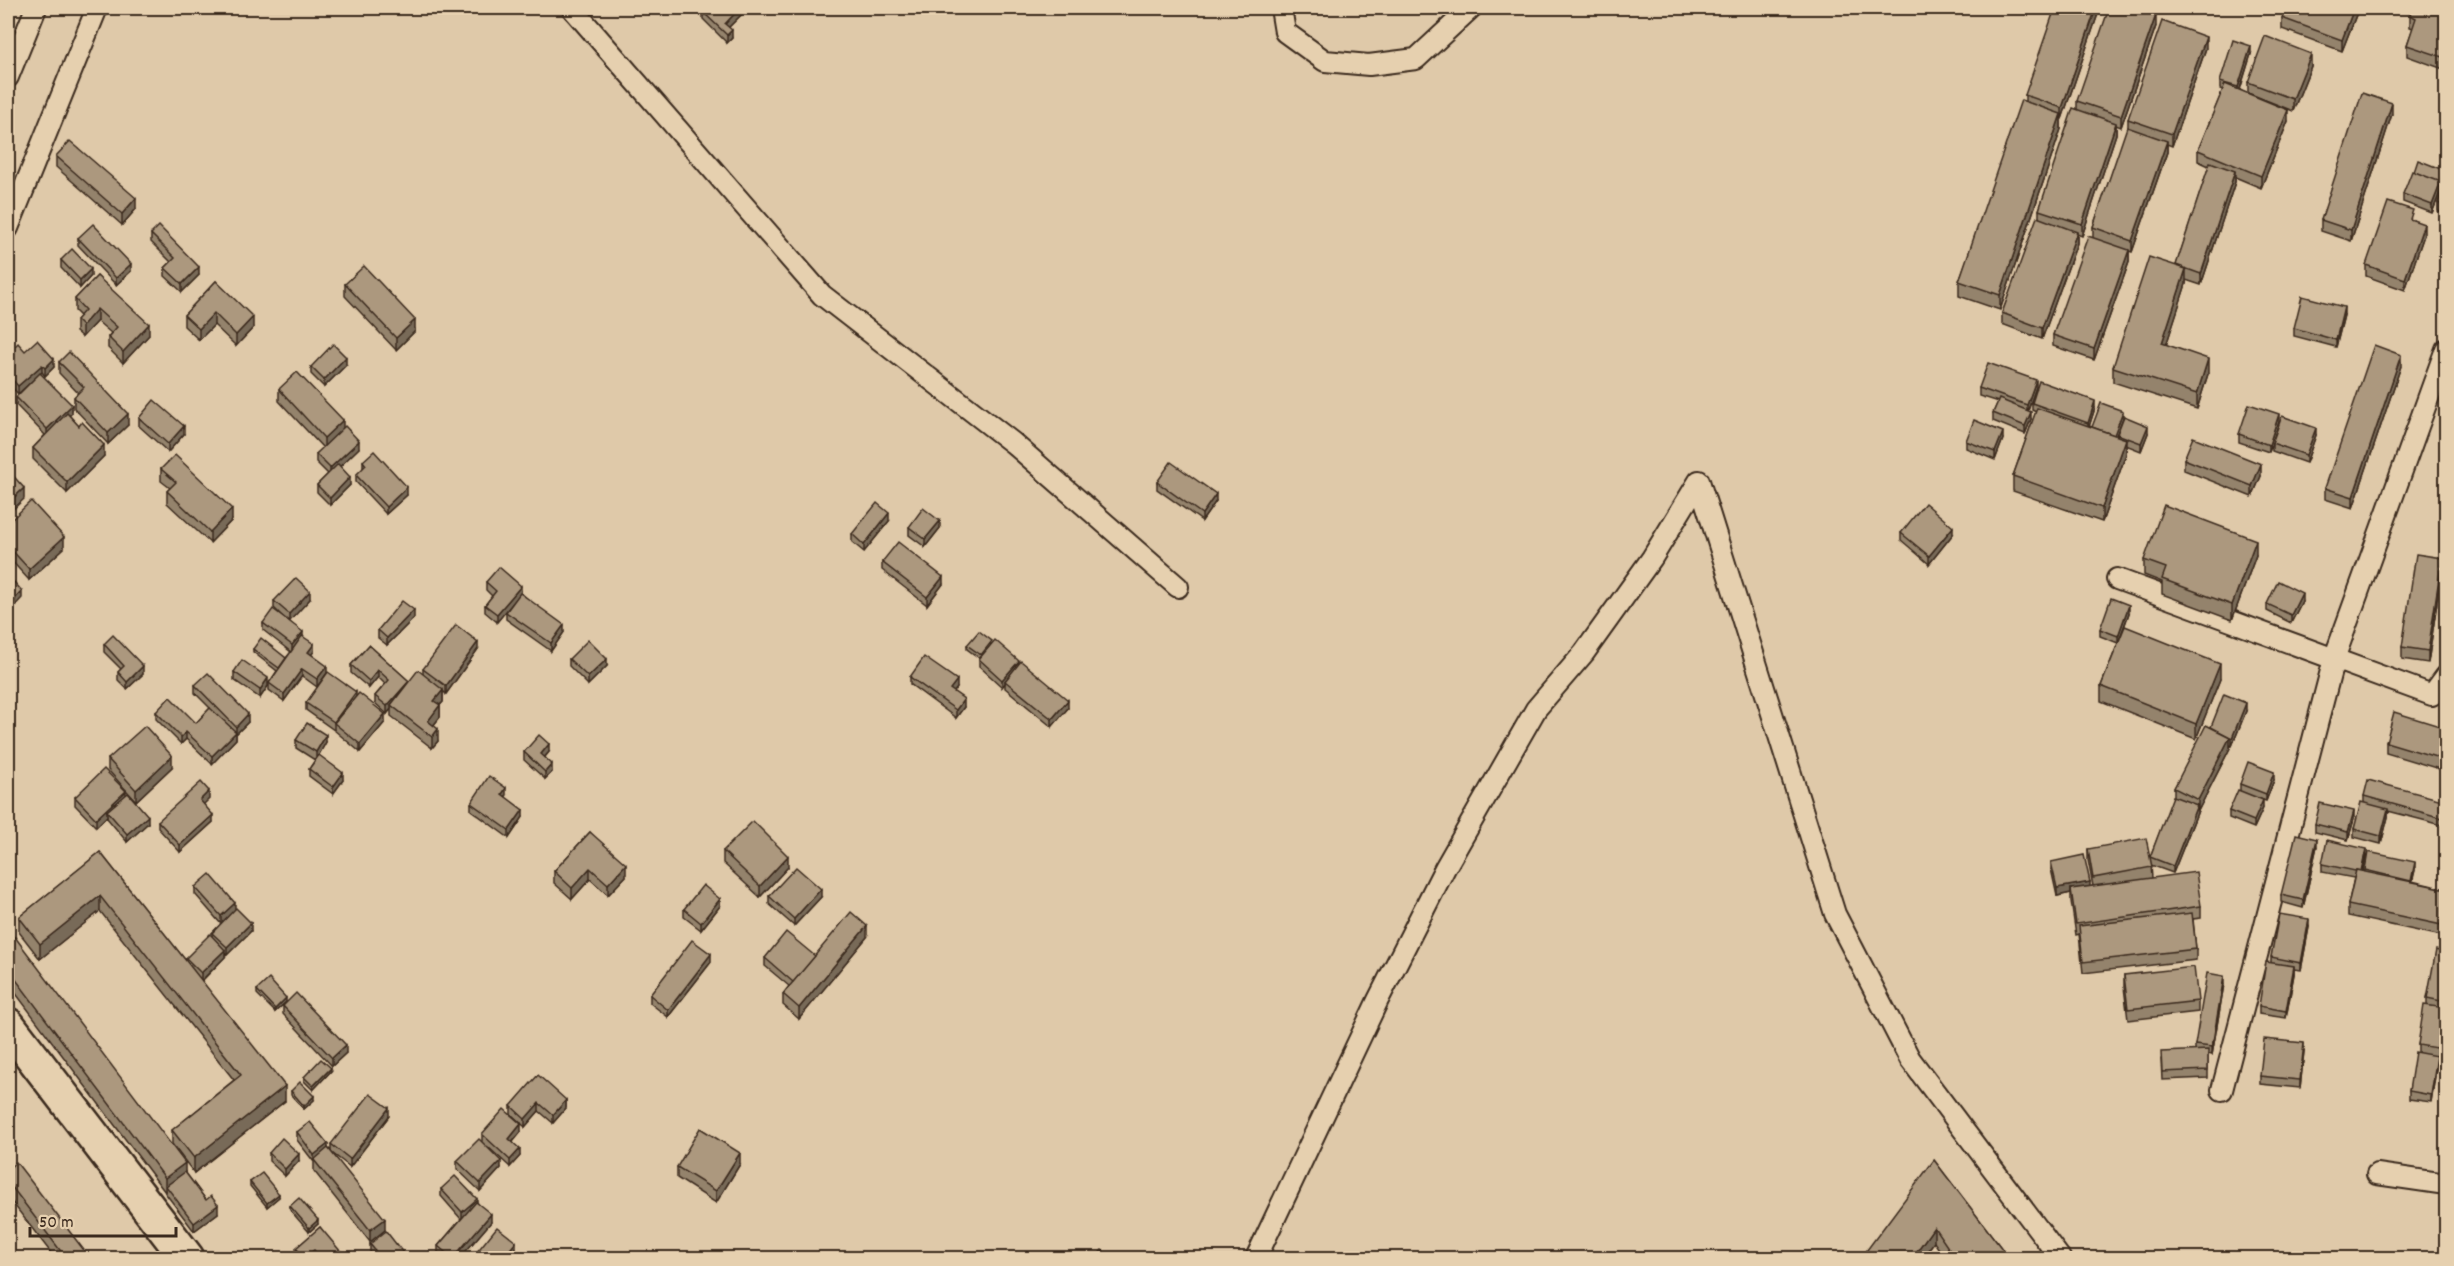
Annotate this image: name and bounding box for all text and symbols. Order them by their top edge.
scale bar [30,1200,176,1238]
text: 50 m [39,1211,74,1236]

